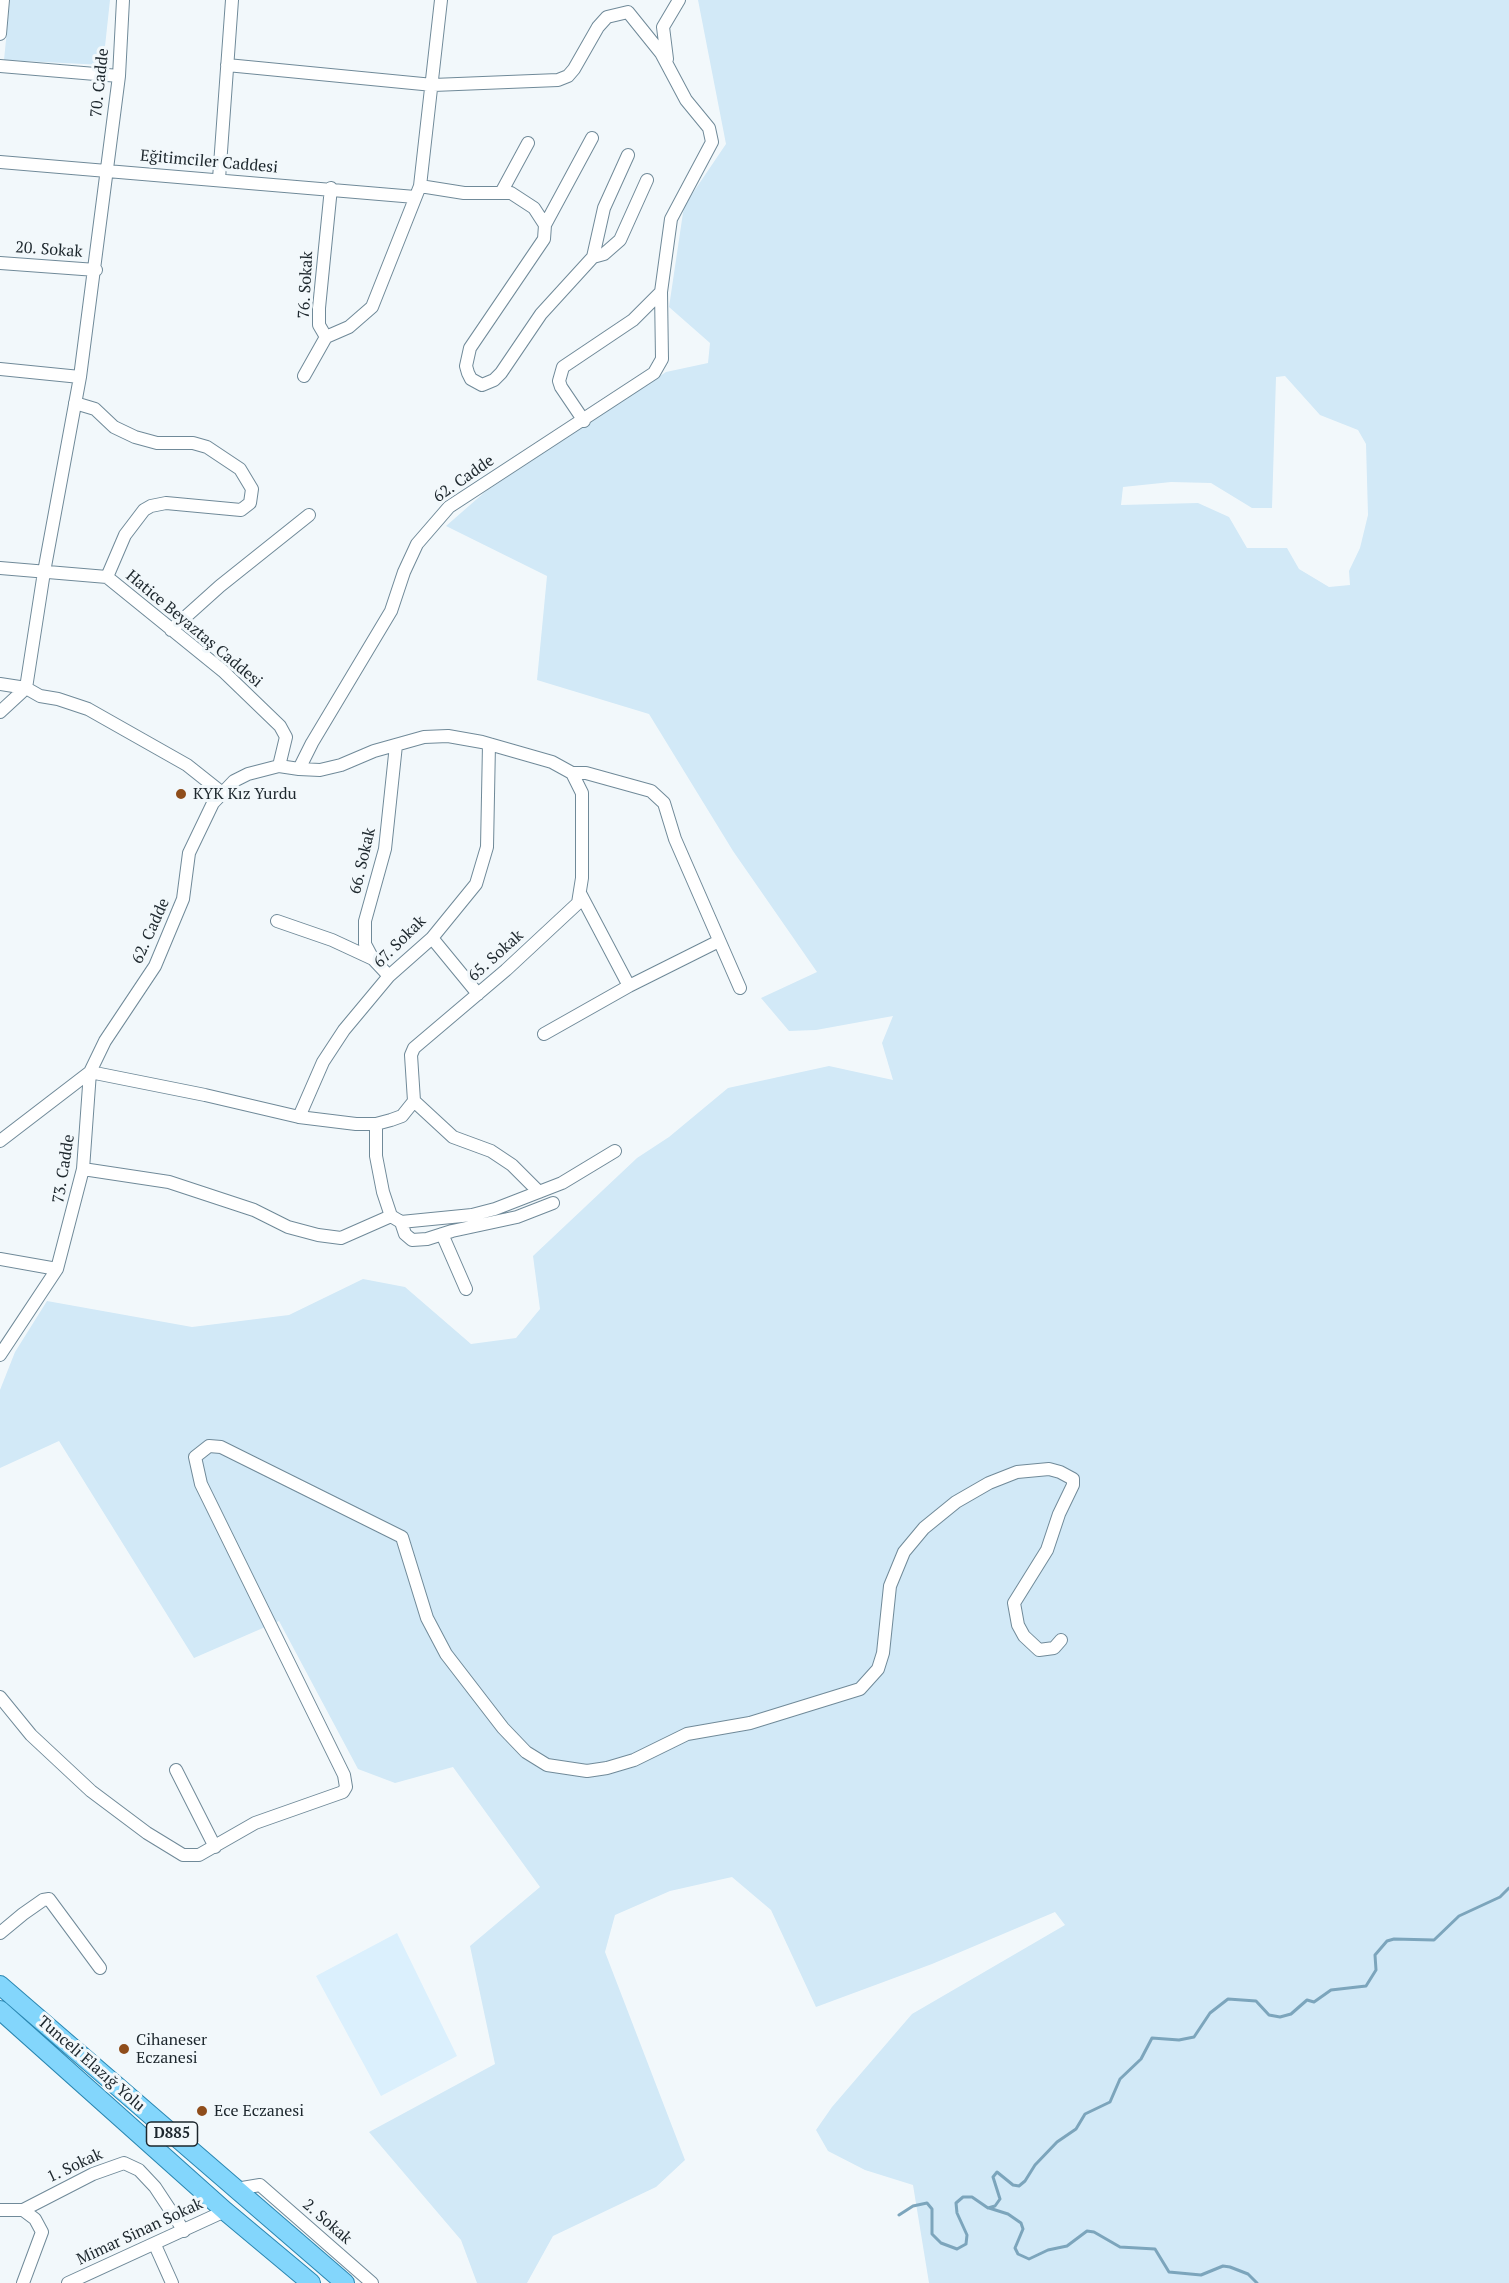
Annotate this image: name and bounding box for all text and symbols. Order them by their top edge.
street label: 70. Cadde [87,47,113,119]
street label: Eğitimciler Caddesi [139,146,279,178]
street label: 20. Sokak [15,238,83,262]
street label: 76. Sokak [295,251,317,319]
street label: 62. Cadde [430,451,498,507]
street label: Hatice Beyaztaş Caddesi [122,566,266,692]
place label: KYK Kız Yurdu [193,784,297,804]
marker: KYK Kız Yurdu [174,787,188,801]
street label: 66. Sokak [346,826,380,896]
street label: 62. Cadde [128,895,174,967]
street label: 67. Sokak [370,912,430,972]
street label: 65. Sokak [465,926,527,986]
street label: 73. Cadde [49,1133,79,1205]
street label: Tunceli Elazığ Yolu [34,2012,148,2116]
place label: Cihaneser Eczanesi [136,2030,207,2068]
marker: Cihaneser Eczanesi [117,2042,131,2056]
place label: Ece Eczanesi [214,2101,304,2121]
marker: Ece Eczanesi [195,2104,209,2118]
road number: D885 [146,2122,198,2146]
street label: 1. Sokak [44,2145,106,2187]
street label: Mimar Sinan Sokak [74,2194,206,2270]
street label: 2. Sokak [298,2195,356,2249]

